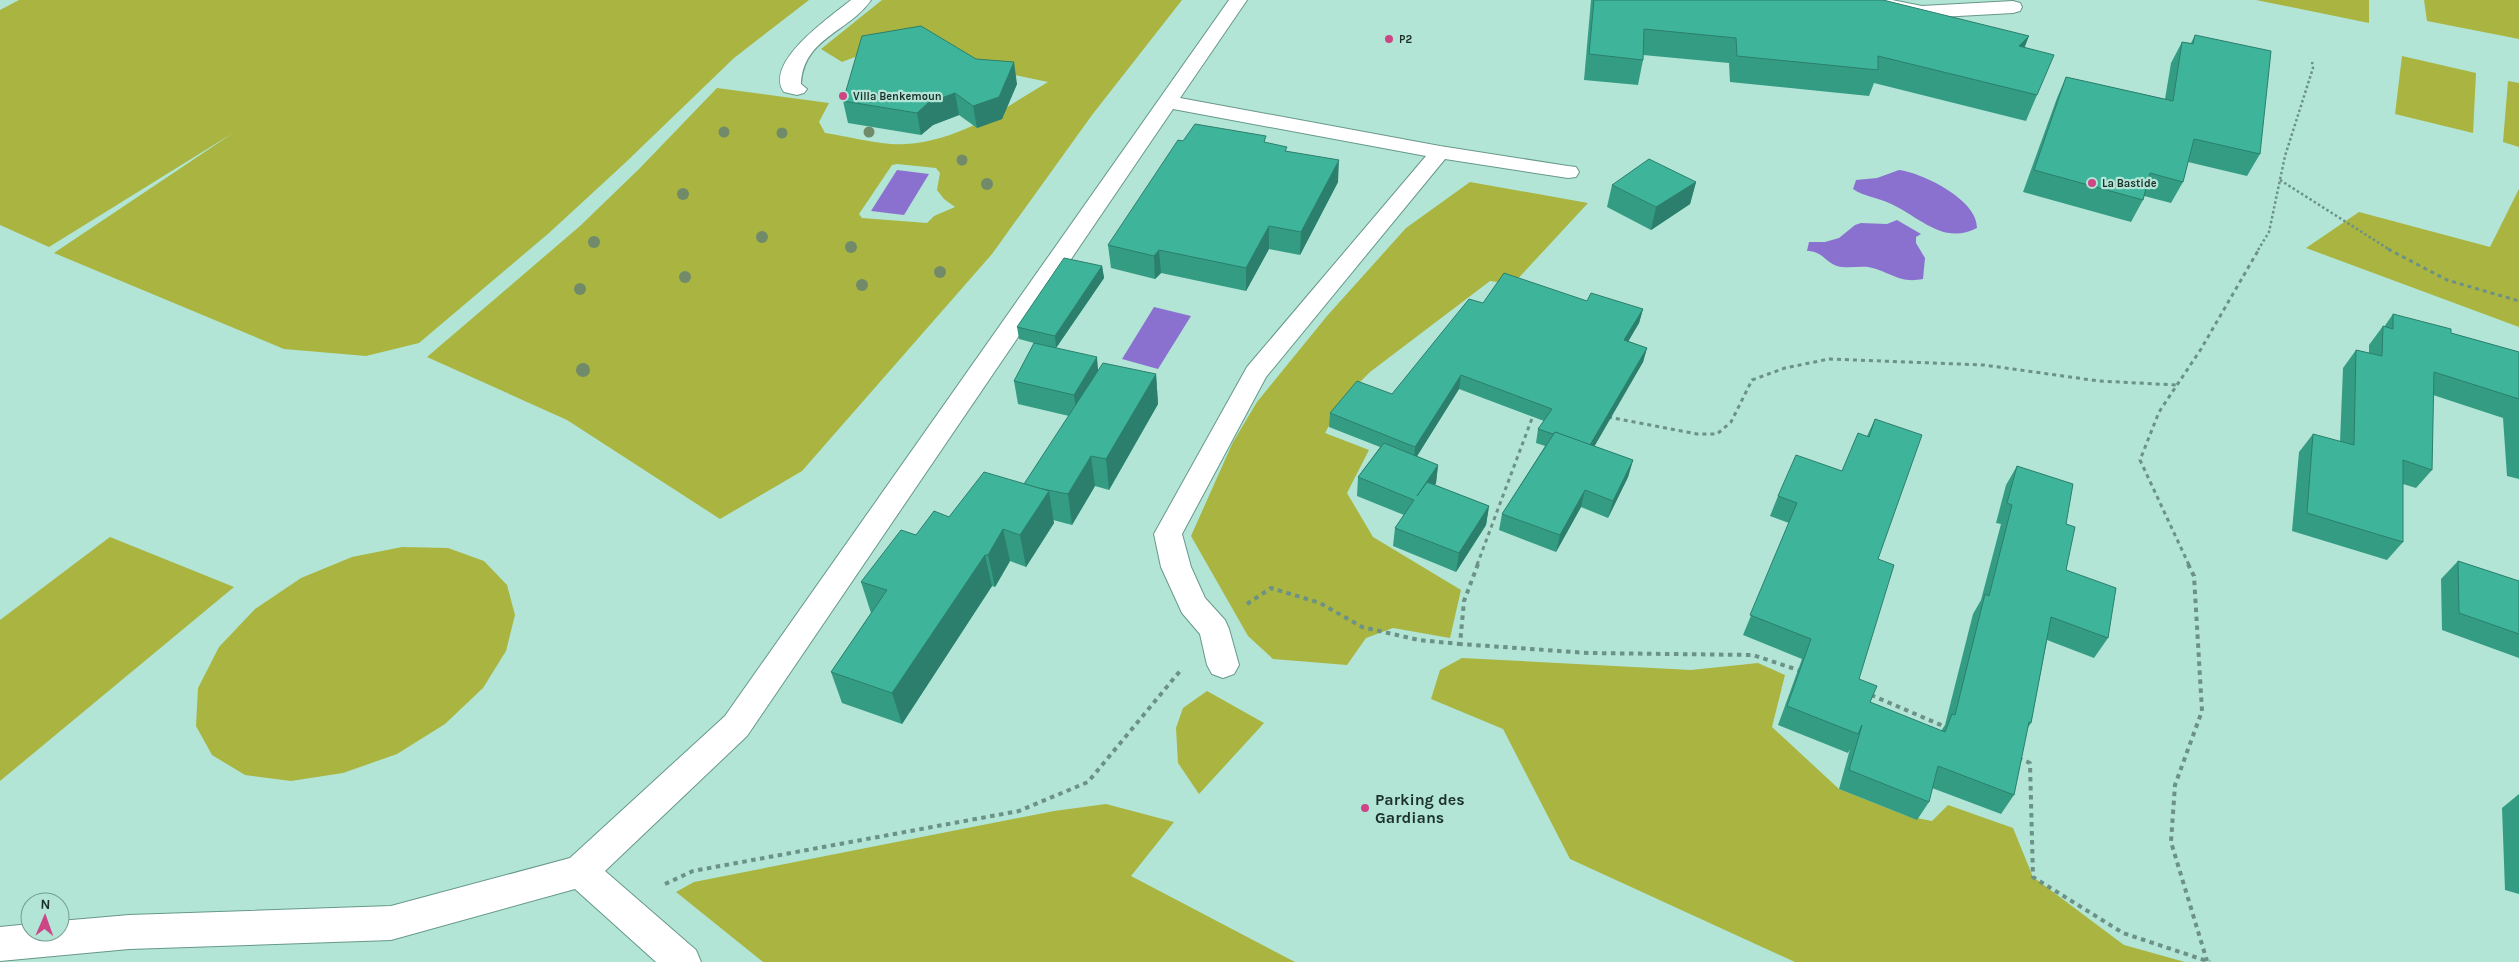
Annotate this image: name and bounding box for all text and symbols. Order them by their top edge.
marker: P2 [1383,33,1395,45]
place label: P2 [1399,33,1412,46]
marker: Villa Benkemoun [837,90,849,102]
place label: Villa Benkemoun [853,90,942,103]
marker: La Bastide [2086,177,2098,189]
place label: La Bastide [2102,177,2157,190]
place label: Parking des Gardians [1375,790,1465,827]
marker: Parking des Gardians [1359,802,1371,814]
north arrow [20,892,70,942]
text: N [40,896,51,913]

